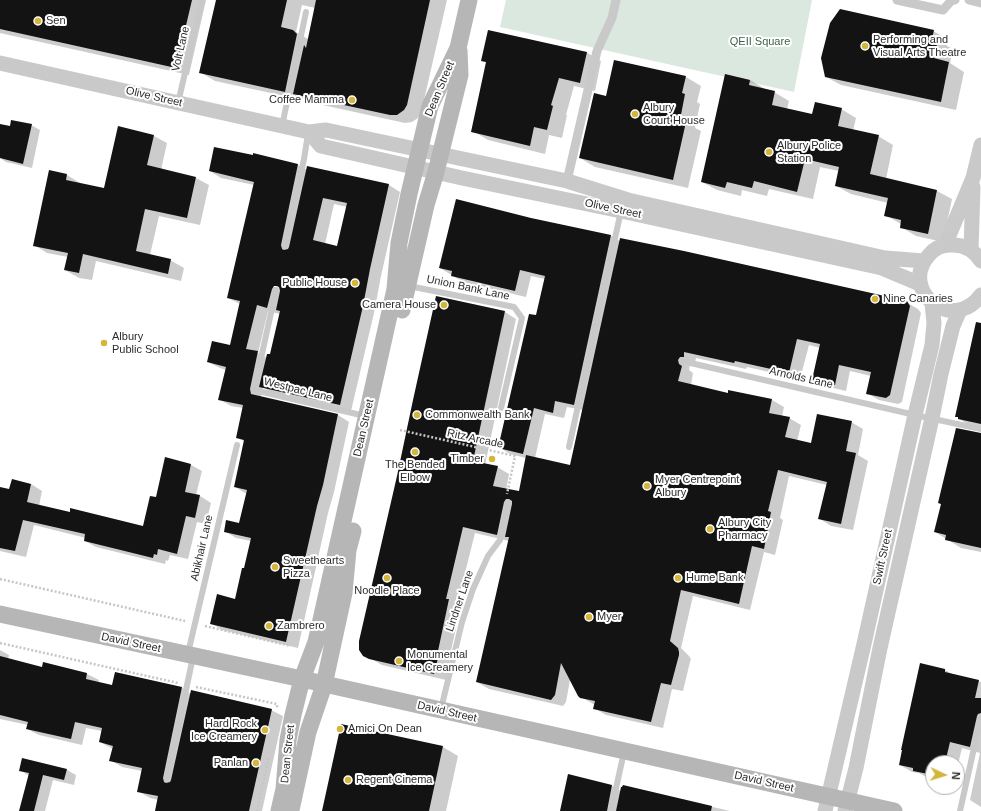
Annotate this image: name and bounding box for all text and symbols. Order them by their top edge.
place label: Sen [46,14,66,28]
marker: Sen [33,16,43,26]
street label: Volt Lane [169,25,193,73]
place label: Performing and Visual Arts Theatre [873,33,966,59]
park label: QEII Square [730,35,790,49]
marker: Performing and Visual Arts Theatre [860,41,870,51]
street label: Dean Street [422,59,458,119]
street label: Olive Street [125,84,183,110]
place label: Coffee Mamma [269,93,344,107]
marker: Coffee Mamma [347,95,357,105]
place label: Albury Court House [643,101,705,127]
marker: Albury Court House [630,109,640,119]
place label: Albury Police Station [777,139,841,165]
marker: Albury Police Station [764,147,774,157]
street label: Olive Street [584,197,642,221]
street label: Union Bank Lane [425,273,511,303]
place label: Public House [282,276,347,290]
marker: Public House [350,278,360,288]
place label: Nine Canaries [883,292,953,306]
marker: Nine Canaries [870,294,880,304]
place label: Camera House [362,298,436,312]
marker: Camera House [439,300,449,310]
place label: Albury Public School [112,330,179,356]
marker: Albury Public School [99,338,109,348]
street label: Arnolds Lane [768,364,834,392]
street label: Westpac Lane [262,375,334,405]
street label: Dean Street [351,398,377,458]
place label: Commonwealth Bank [425,408,530,422]
marker: Commonwealth Bank [412,410,422,420]
street label: Ritz Arcade [446,427,504,451]
marker: The Bended Elbow [410,447,420,457]
place label: Timber [450,452,484,466]
marker: Timber [487,454,497,464]
place label: The Bended Elbow [385,458,445,484]
place label: Myer Centrepoint Albury [655,473,739,499]
marker: Myer Centrepoint Albury [642,481,652,491]
street label: Abikhair Lane [188,514,216,582]
place label: Albury City Pharmacy [718,516,771,542]
marker: Albury City Pharmacy [705,524,715,534]
street label: Swift Street [871,528,895,586]
place label: Sweethearts Pizza [283,554,344,580]
marker: Sweethearts Pizza [270,562,280,572]
street label: Lindner Lane [443,568,477,634]
place label: Hume Bank [686,571,743,585]
marker: Noodle Place [382,573,392,583]
marker: Hume Bank [673,573,683,583]
place label: Noodle Place [354,584,420,598]
place label: Myer [597,610,621,624]
marker: Myer [584,612,594,622]
place label: Zambrero [277,619,325,633]
marker: Zambrero [264,621,274,631]
street label: David Street [100,630,162,656]
place label: Monumental Ice Creamery [407,648,473,674]
marker: Monumental Ice Creamery [394,656,404,666]
street label: David Street [416,699,478,725]
place label: Hard Rock Ice Creamery [191,717,257,743]
place label: Amici On Dean [348,722,422,736]
street label: Dean Street [278,724,298,784]
marker: Amici On Dean [335,724,345,734]
marker: Hard Rock Ice Creamery [260,725,270,735]
north arrow [925,755,965,795]
place label: Panlan [214,756,248,770]
marker: Panlan [251,758,261,768]
street label: David Street [733,769,795,795]
text: N [950,771,962,780]
place label: Regent Cinema [356,773,432,787]
marker: Regent Cinema [343,775,353,785]

